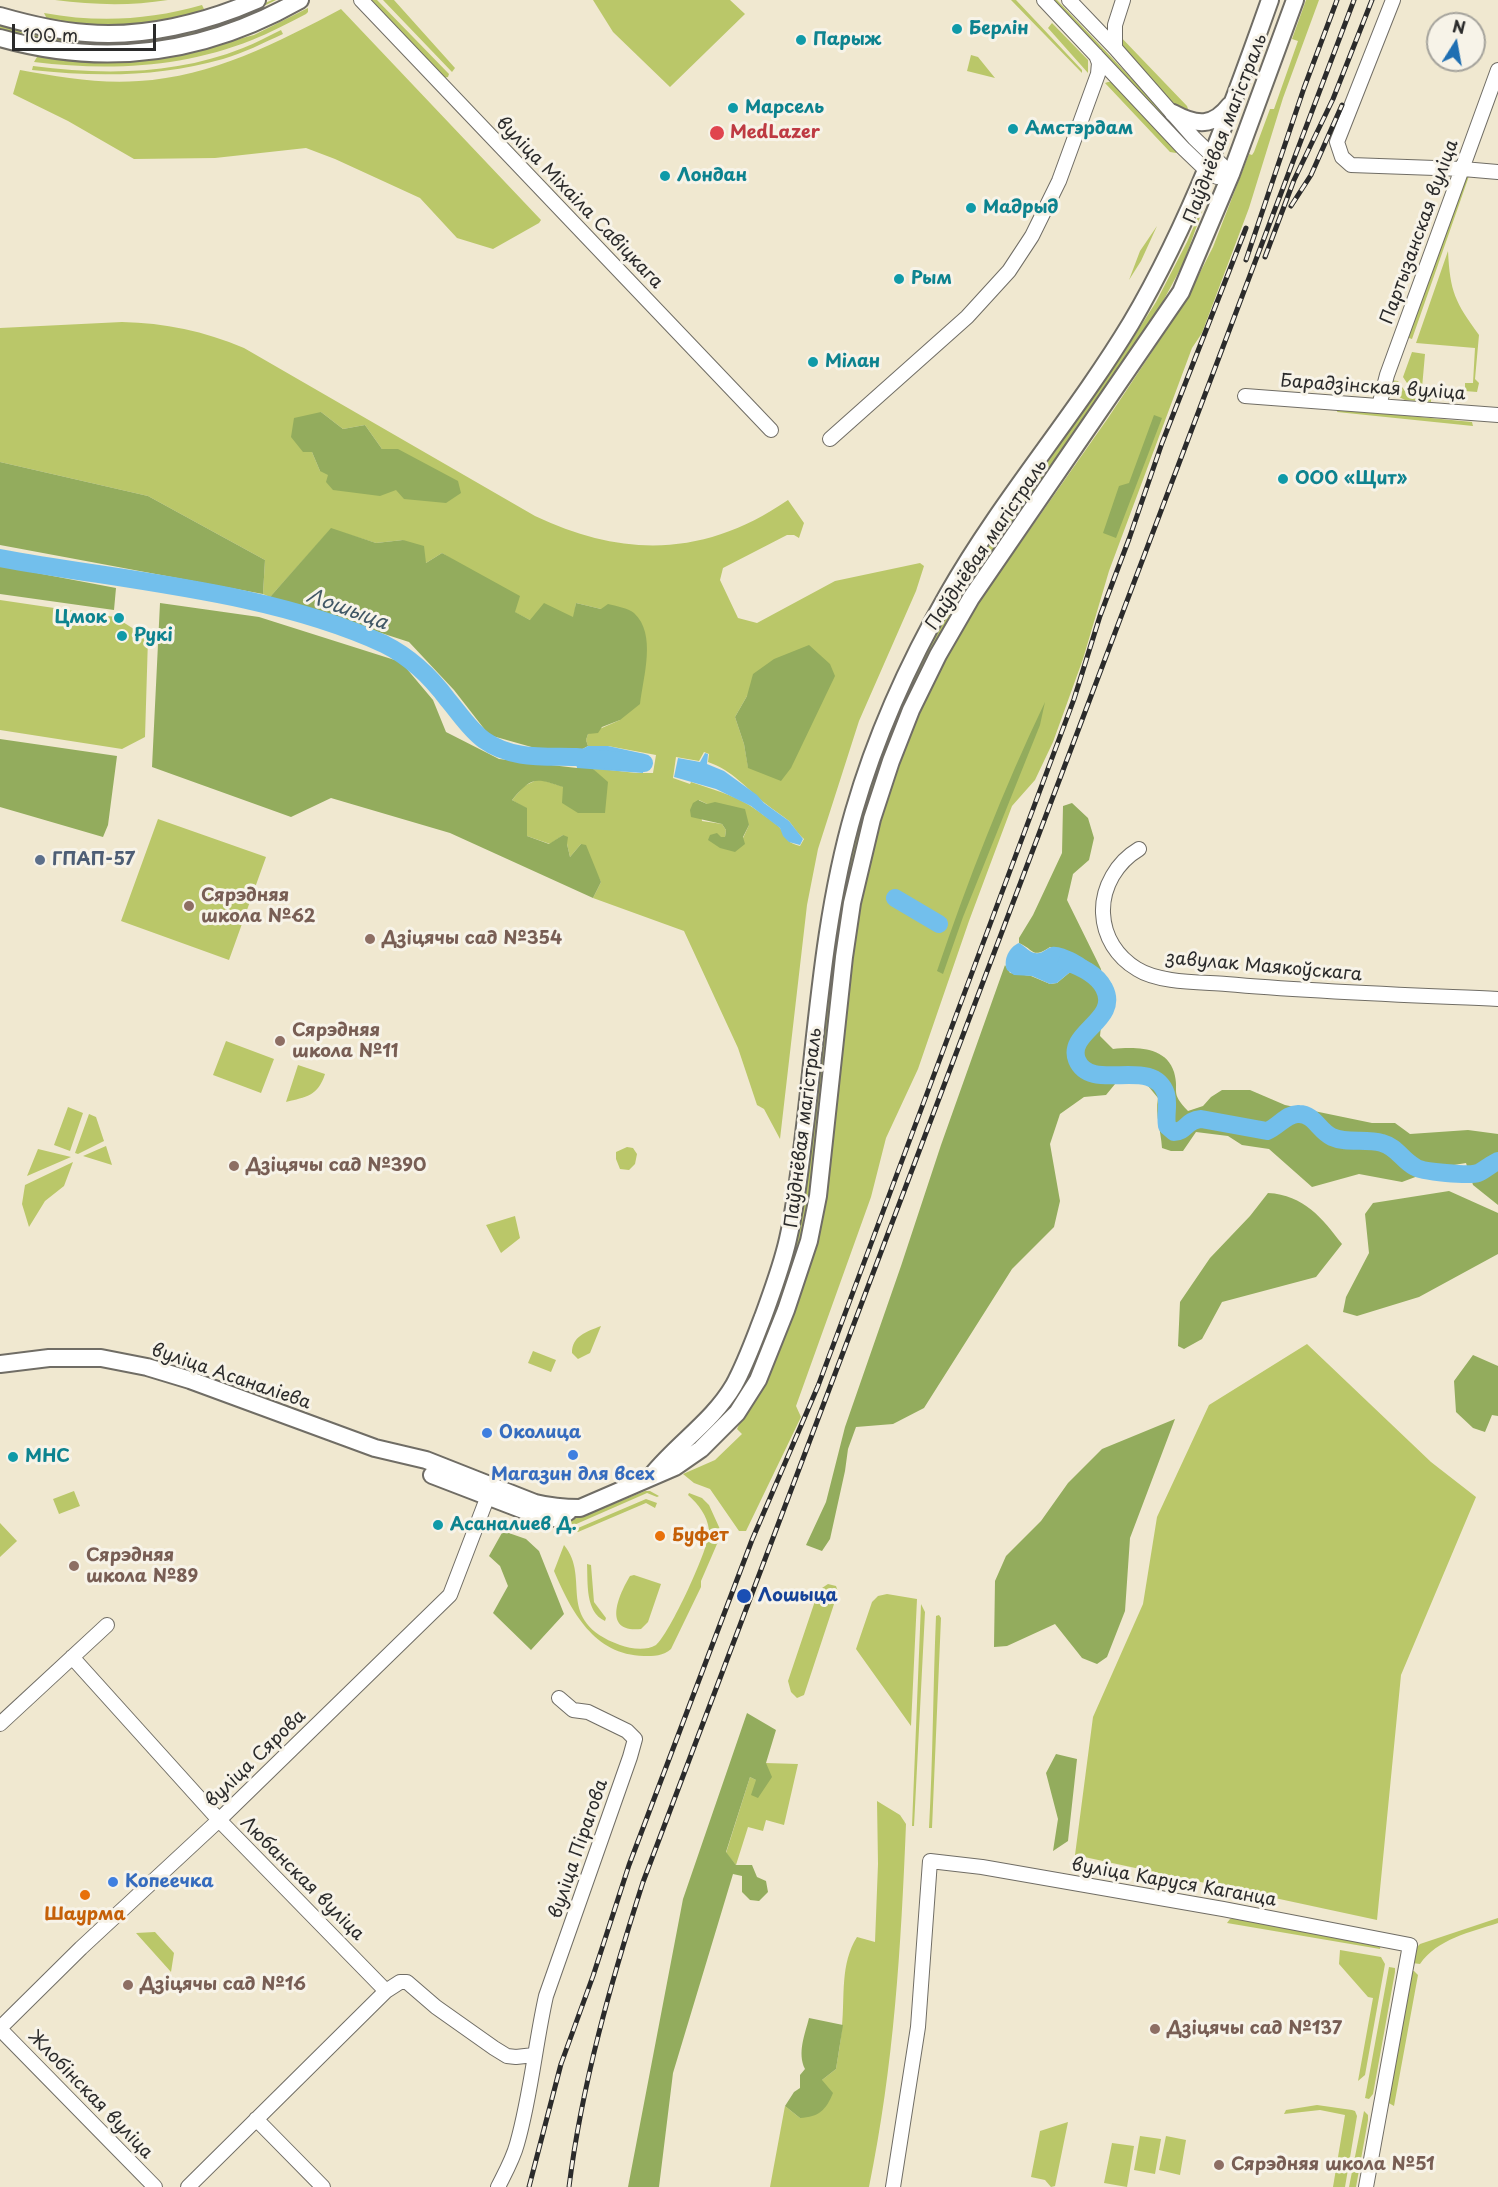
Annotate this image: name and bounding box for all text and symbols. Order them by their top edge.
scale bar [15,12,159,50]
north arrow [1426,12,1486,72]
text: N [1451,13,1468,39]
place label: Берлін [969,18,1029,40]
text: 100 m [23,21,78,48]
marker: Берлін [950,22,964,36]
place label: Парыж [813,29,881,51]
street label: Паўднёвая магістраль [1180,31,1272,227]
marker: Парыж [794,33,808,47]
place label: Марсель [745,97,824,119]
marker: Марсель [726,101,740,115]
street label: вуліца Міхаіла Савіцкага [491,112,667,294]
place label: Амстэрдам [1025,118,1133,140]
place label: MedLazer [730,122,820,144]
marker: Амстэрдам [1006,122,1020,136]
marker: MedLazer [708,124,726,142]
street label: Партызанская вуліца [1377,137,1463,327]
place label: Лондан [677,165,747,187]
marker: Лондан [658,169,672,183]
place label: Мадрыд [983,197,1058,219]
marker: Мадрыд [964,201,978,215]
place label: Рым [911,268,952,290]
marker: Рым [892,272,906,286]
place label: Мілан [825,351,880,373]
marker: Мілан [806,355,820,369]
street label: Барадзінская вуліца [1280,371,1466,405]
street label: Паўднёвая магістраль [922,455,1052,635]
place label: ООО «Щит» [1295,468,1407,490]
marker: ООО «Щит» [1276,472,1290,486]
water label: Лошыца [303,584,391,636]
place label: Цмок [54,607,107,629]
marker: Цмок [112,611,126,625]
place label: Рукі [134,625,173,647]
marker: Рукі [115,629,129,643]
place label: ГПАП-57 [52,849,135,871]
marker: ГПАП-57 [33,853,47,867]
place label: Сярэдняя школа №62 [201,885,315,928]
marker: Сярэдняя школа №62 [182,899,196,913]
place label: Дзіцячы сад №354 [382,928,562,950]
marker: Дзіцячы сад №354 [363,932,377,946]
street label: завулак Маякоўскага [1165,948,1363,986]
place label: Сярэдняя школа №11 [292,1020,399,1062]
street label: Паўднёвая магістраль [781,1027,827,1229]
marker: Сярэдняя школа №11 [273,1034,287,1048]
place label: Дзіцячы сад №390 [246,1155,426,1177]
marker: Дзіцячы сад №390 [227,1159,241,1173]
street label: вуліца Асаналіева [148,1340,314,1414]
place label: Околица [499,1422,581,1444]
marker: Околица [480,1426,494,1440]
place label: МНС [25,1446,70,1468]
marker: Магазин для всех [566,1448,580,1462]
marker: МНС [6,1450,20,1464]
place label: Магазин для всех [491,1464,655,1486]
place label: Асаналиев Д. [450,1514,577,1536]
marker: Асаналиев Д. [431,1518,445,1532]
place label: Буфет [672,1525,729,1547]
marker: Буфет [653,1529,667,1543]
place label: Сярэдняя школа №89 [86,1545,198,1588]
marker: Сярэдняя школа №89 [67,1559,81,1573]
place label: Лошыца [758,1585,838,1607]
marker: Лошыца [735,1587,753,1605]
street label: вуліца Сярова [201,1706,311,1812]
street label: вуліца Пірагова [545,1777,613,1921]
street label: Любанская вуліца [236,1813,368,1945]
street label: вуліца Каруся Каганца [1070,1854,1278,1912]
place label: Копеечка [125,1871,214,1893]
marker: Копеечка [106,1875,120,1889]
marker: Шаурма [78,1888,92,1902]
place label: Шаурма [44,1904,126,1926]
place label: Дзіцячы сад №16 [140,1974,306,1996]
marker: Дзіцячы сад №16 [121,1978,135,1992]
place label: Дзіцячы сад №137 [1167,2018,1342,2040]
marker: Дзіцячы сад №137 [1148,2022,1162,2036]
street label: Жлобінская вуліца [23,2026,157,2164]
place label: Сярэдняя школа №51 [1231,2154,1434,2176]
marker: Сярэдняя школа №51 [1212,2158,1226,2172]

